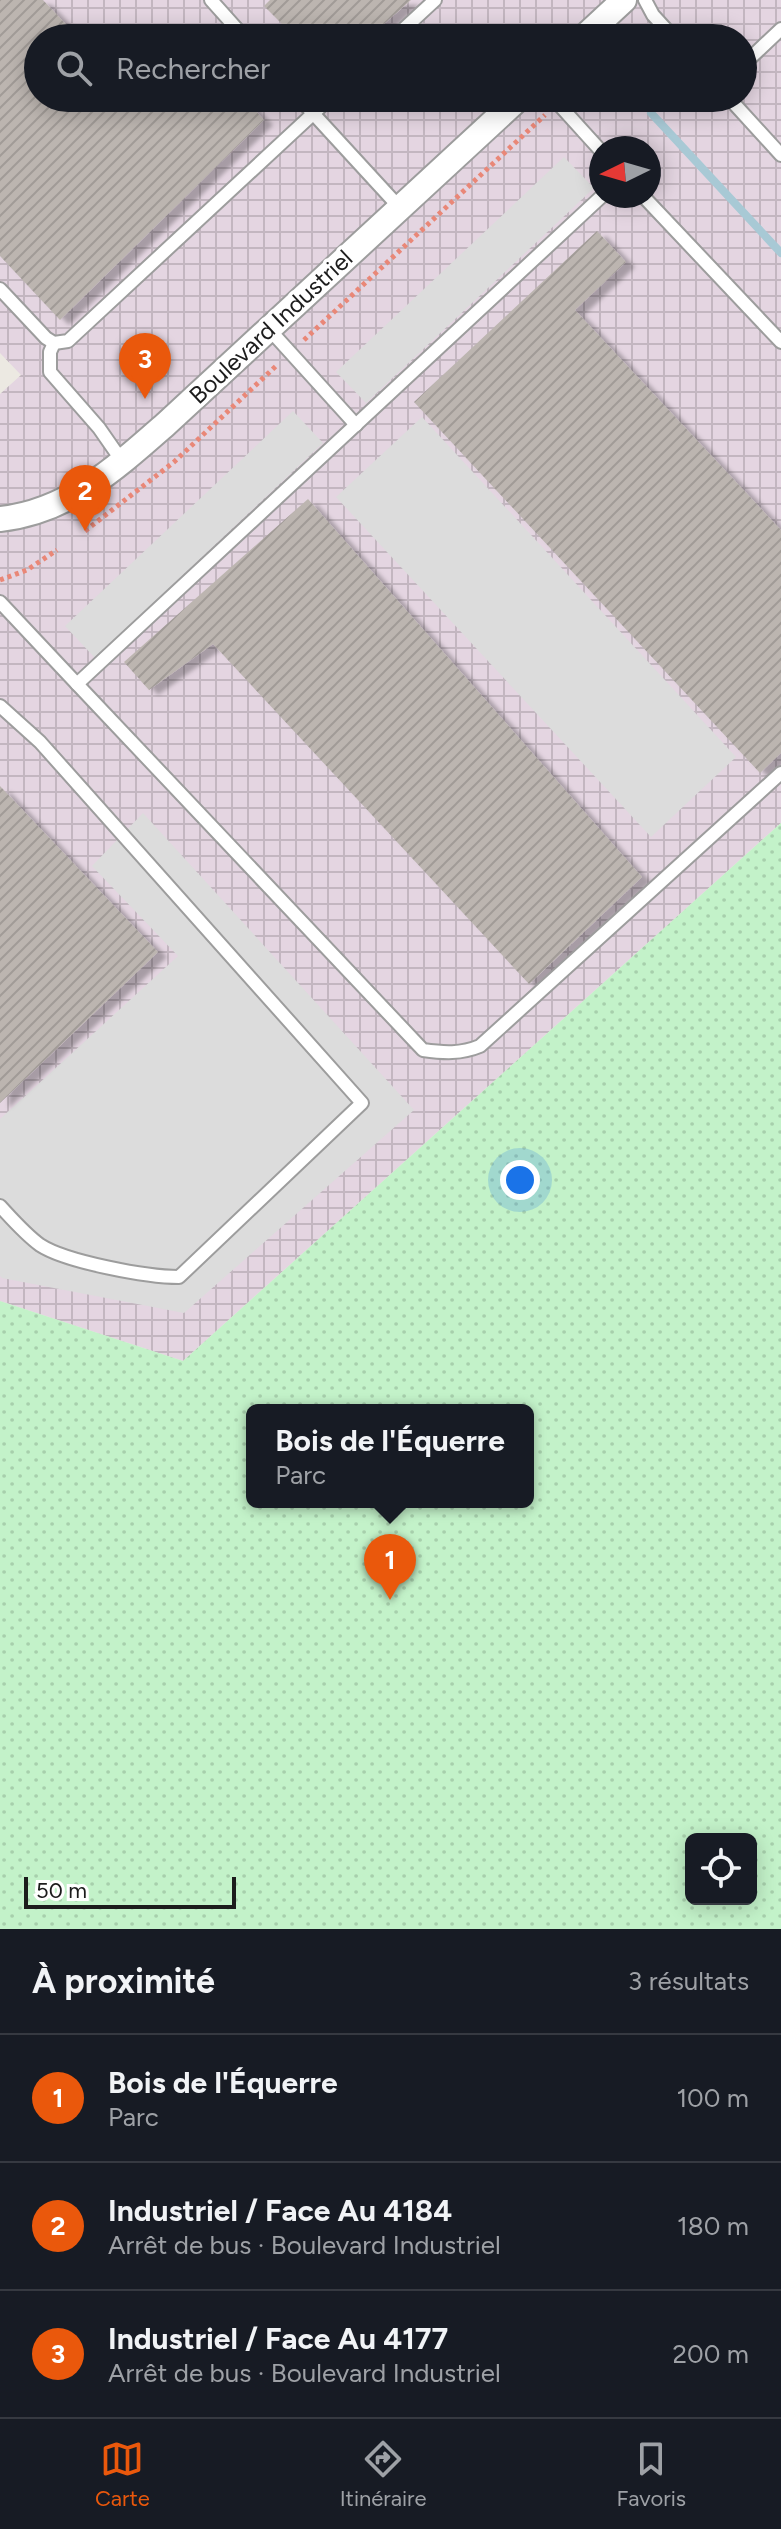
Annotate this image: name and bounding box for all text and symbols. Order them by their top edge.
search box [24,24,757,112]
icon: search [52,46,96,90]
text: Rechercher [116,50,270,87]
north arrow [589,136,661,208]
street label: Boulevard Industriel [183,244,358,410]
pin: 3 [119,333,171,399]
pin: 2 [59,465,111,531]
your location [500,1160,540,1200]
popup [246,1404,534,1508]
text: Bois de l'Équerre [275,1422,505,1459]
text: Parc [275,1459,326,1491]
pin: 1 [364,1534,416,1600]
map controls [685,1833,757,1905]
button: locate [685,1833,757,1905]
scale bar [24,1873,236,1909]
text: 50 m [36,1877,87,1904]
text: À proximité [32,1961,215,2002]
text: 3 résultats [628,1965,749,1997]
text: Bois de l'Équerre [108,2064,338,2101]
text: 1 [53,2082,63,2114]
text: 100 m [676,2082,749,2114]
text: Parc [108,2101,159,2133]
text: Industriel / Face Au 4184 [108,2192,452,2229]
text: 2 [50,2210,66,2242]
text: 180 m [677,2210,749,2242]
text: Arrêt de bus · Boulevard Industriel [108,2229,501,2261]
text: Industriel / Face Au 4177 [108,2320,448,2357]
text: 3 [51,2338,65,2370]
text: 200 m [673,2338,749,2370]
text: Arrêt de bus · Boulevard Industriel [108,2357,501,2389]
tab: Carte [95,2437,150,2512]
tab: Itinéraire [340,2437,427,2512]
tab: Favoris [616,2437,686,2512]

